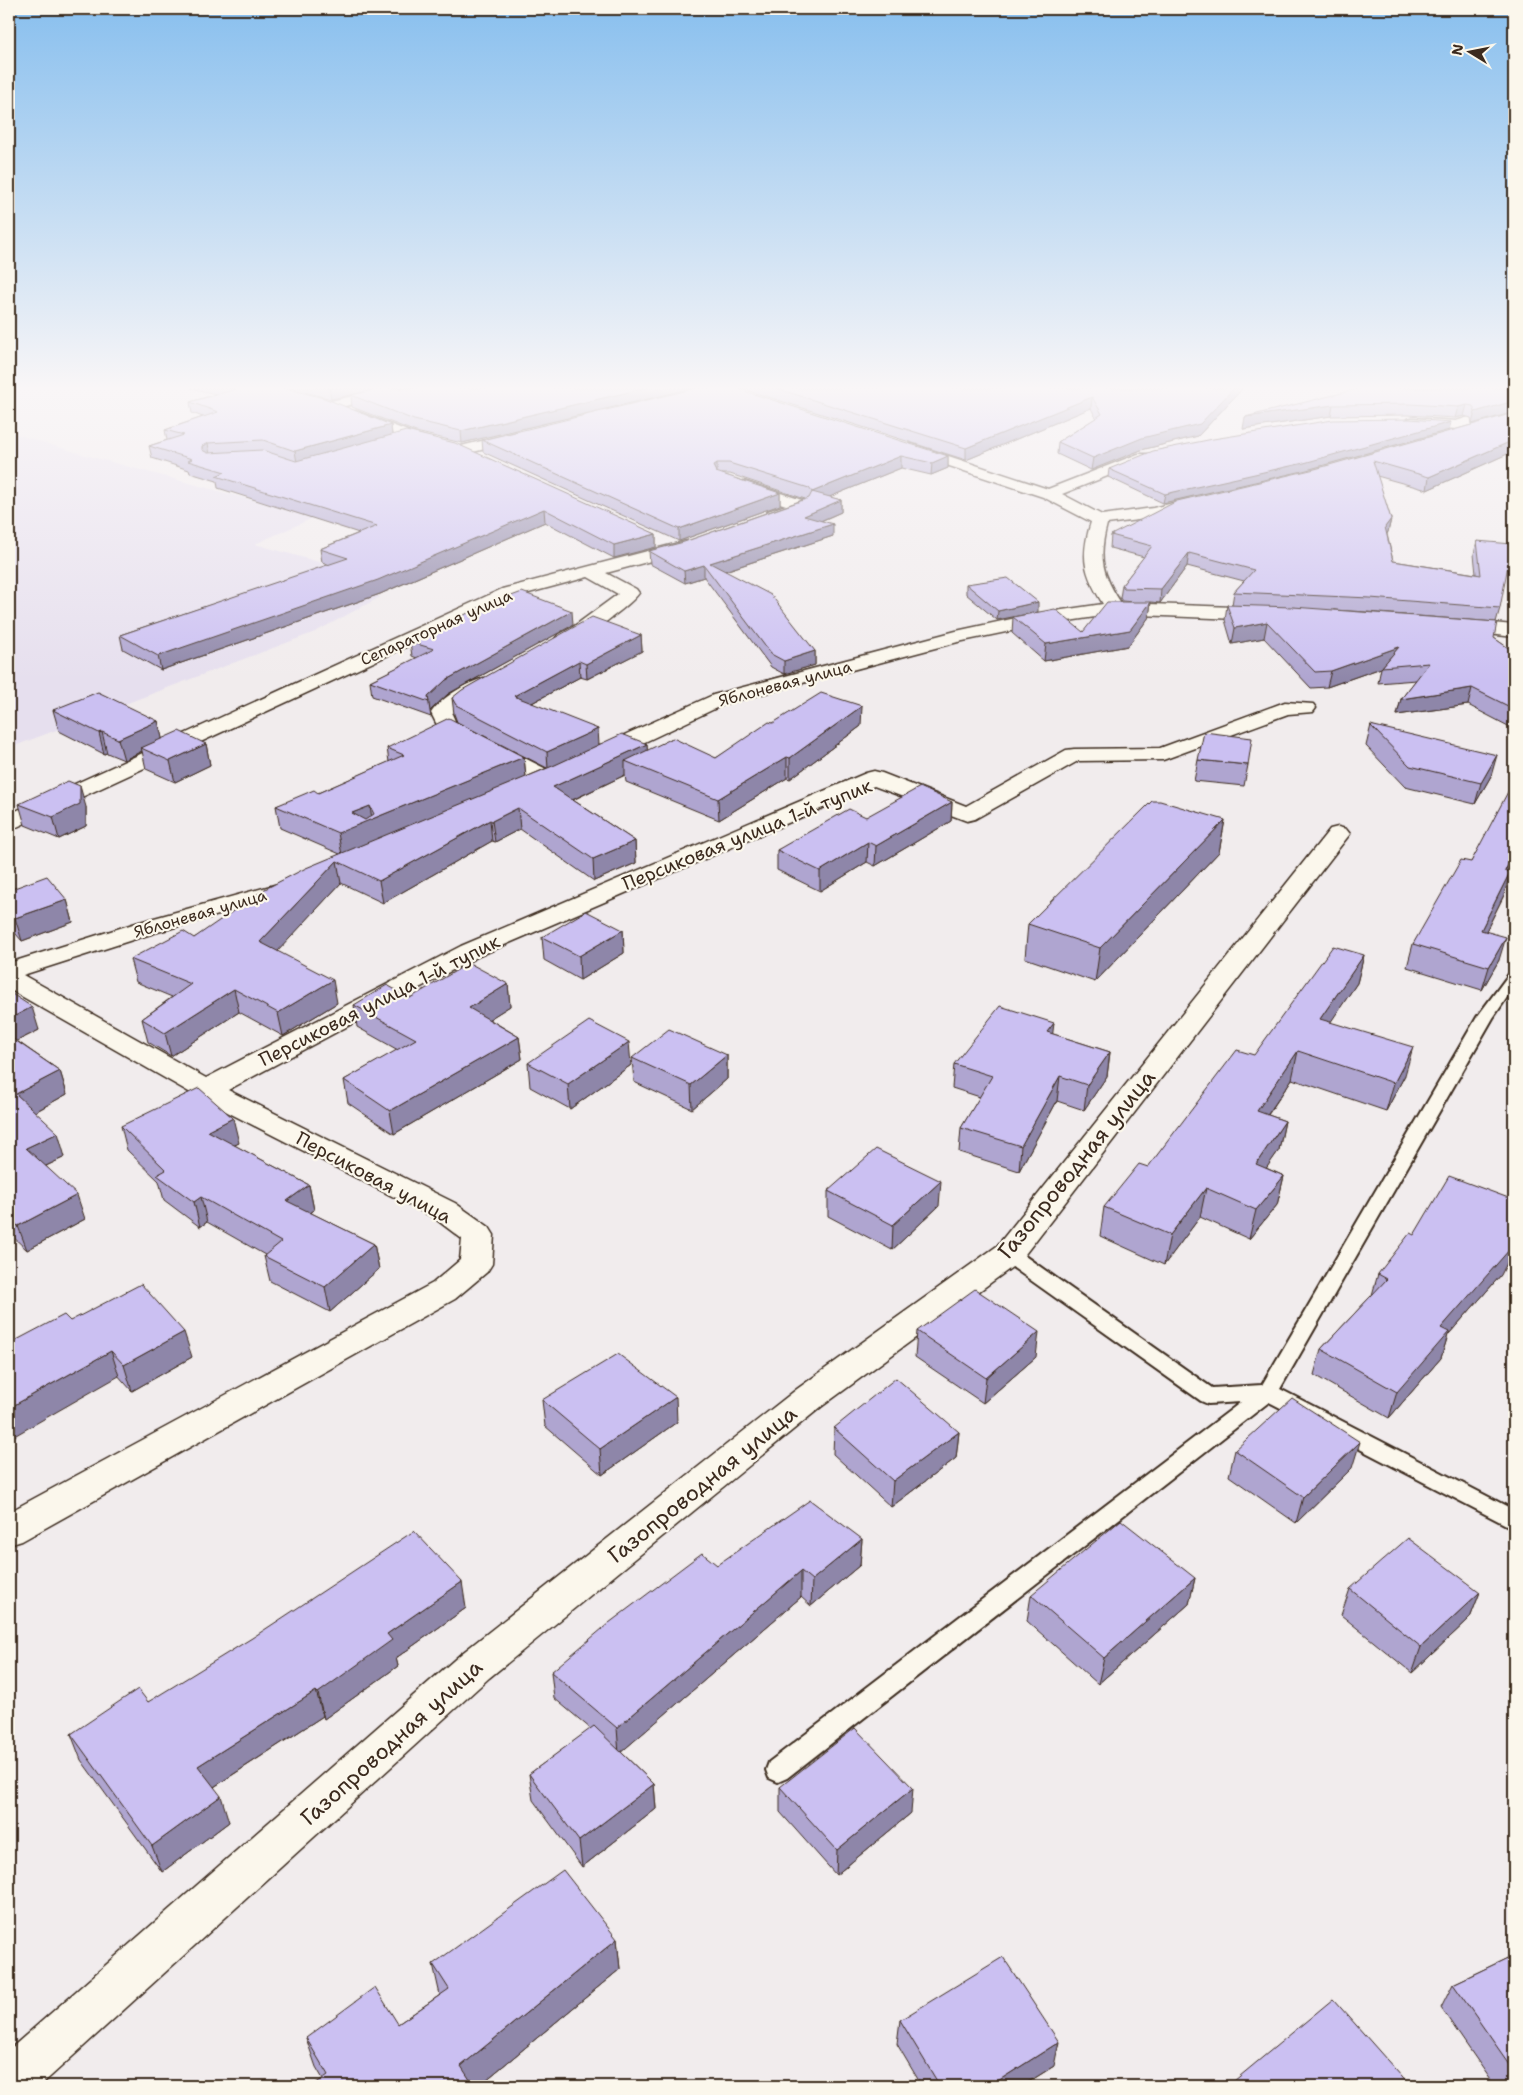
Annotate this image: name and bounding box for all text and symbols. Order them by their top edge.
north arrow [1446,28,1496,78]
text: N [1447,43,1467,57]
street label: Сепараторная улица [357,584,515,670]
street label: Яблоневая улица [716,656,854,711]
street label: Персиковая улица 1-й тупик [619,773,876,896]
street label: Яблоневая улица [131,884,269,942]
street label: Персиковая улица 1-й тупик [255,929,504,1072]
street label: Газопроводная улица [991,1063,1162,1265]
street label: Персиковая улица [292,1126,456,1229]
street label: Газопроводная улица [602,1399,803,1570]
street label: Газопроводная улица [294,1653,489,1832]

